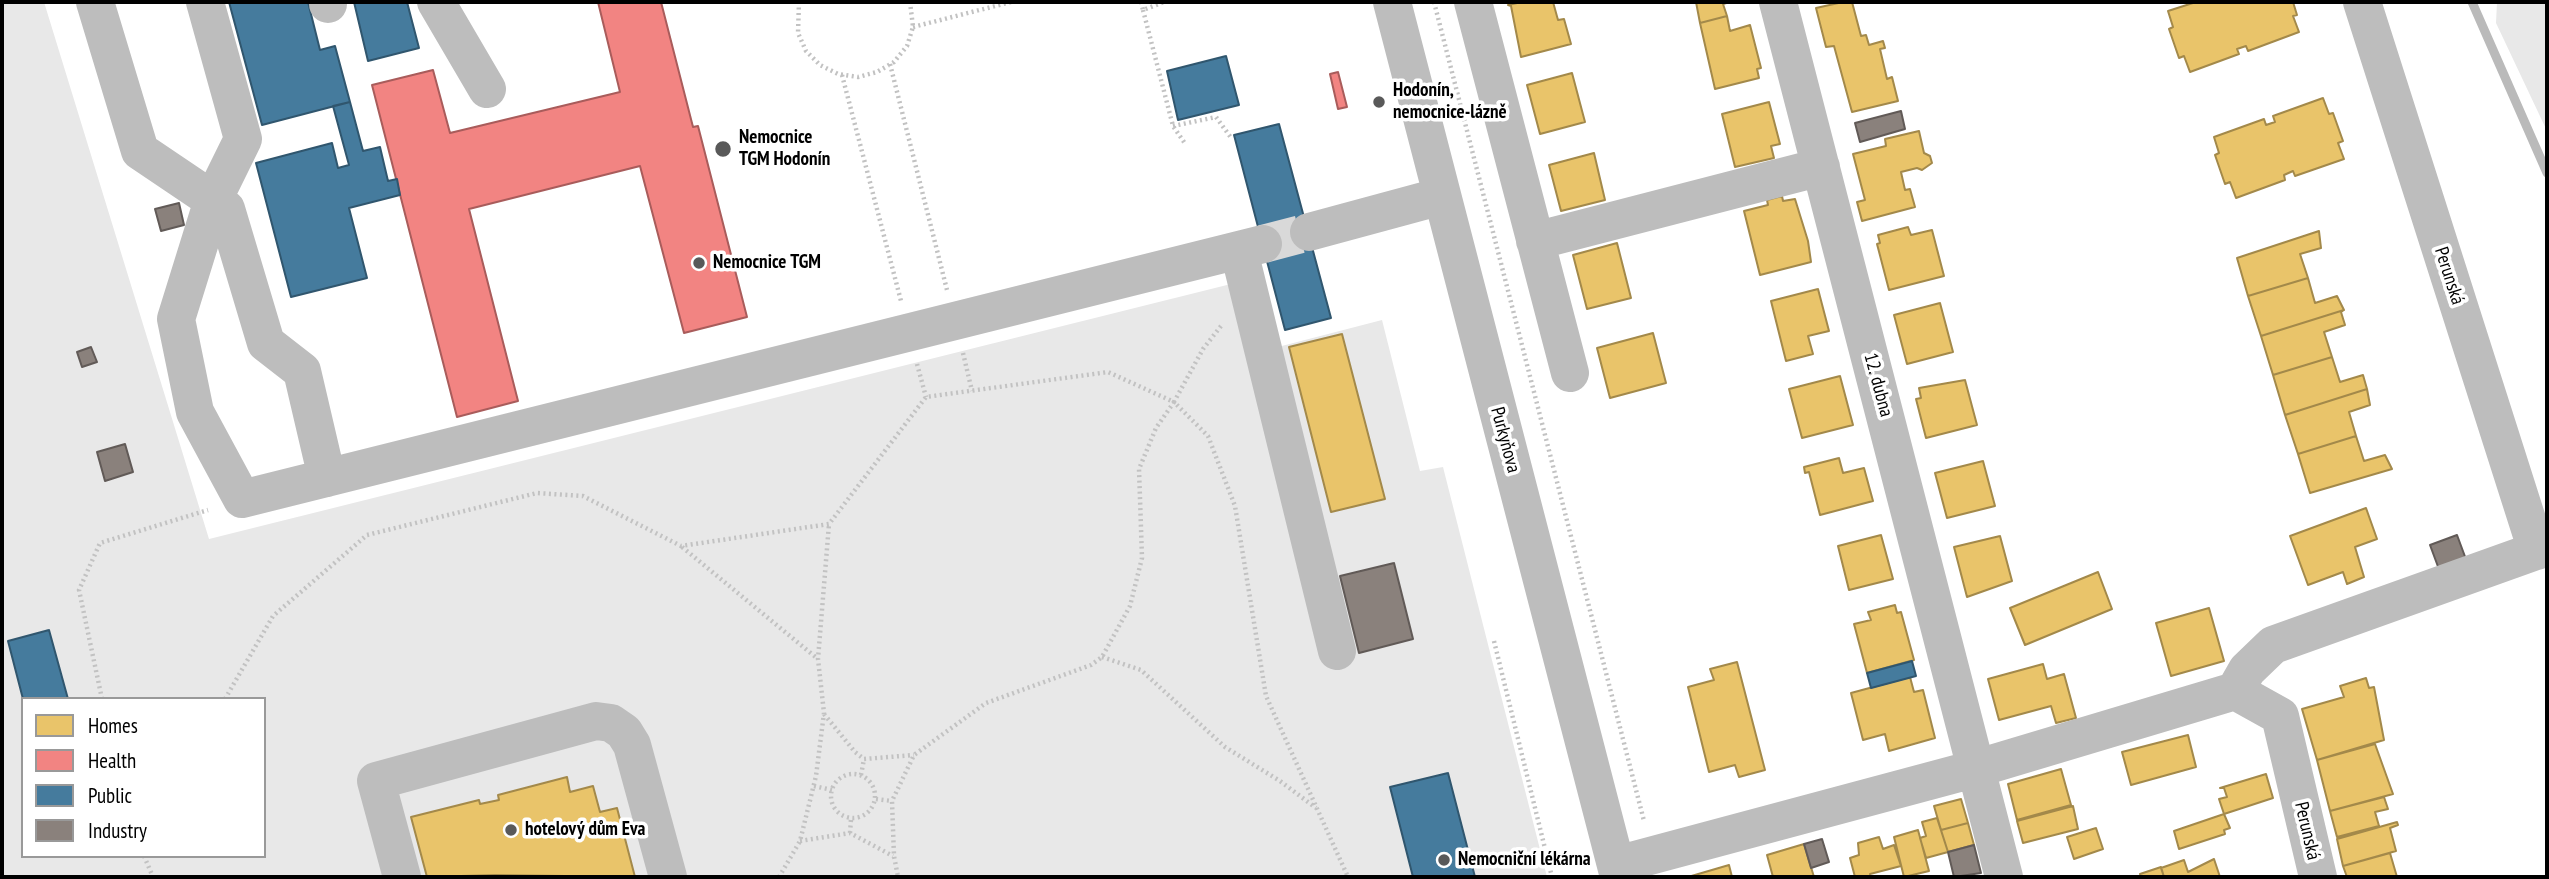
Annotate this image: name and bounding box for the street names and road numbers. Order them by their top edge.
street label: Perunská [2429,244,2469,308]
street label: 12. dubna [1859,351,1897,419]
street label: Purkyňova [1485,405,1525,475]
street label: Perunská [2289,800,2325,862]

